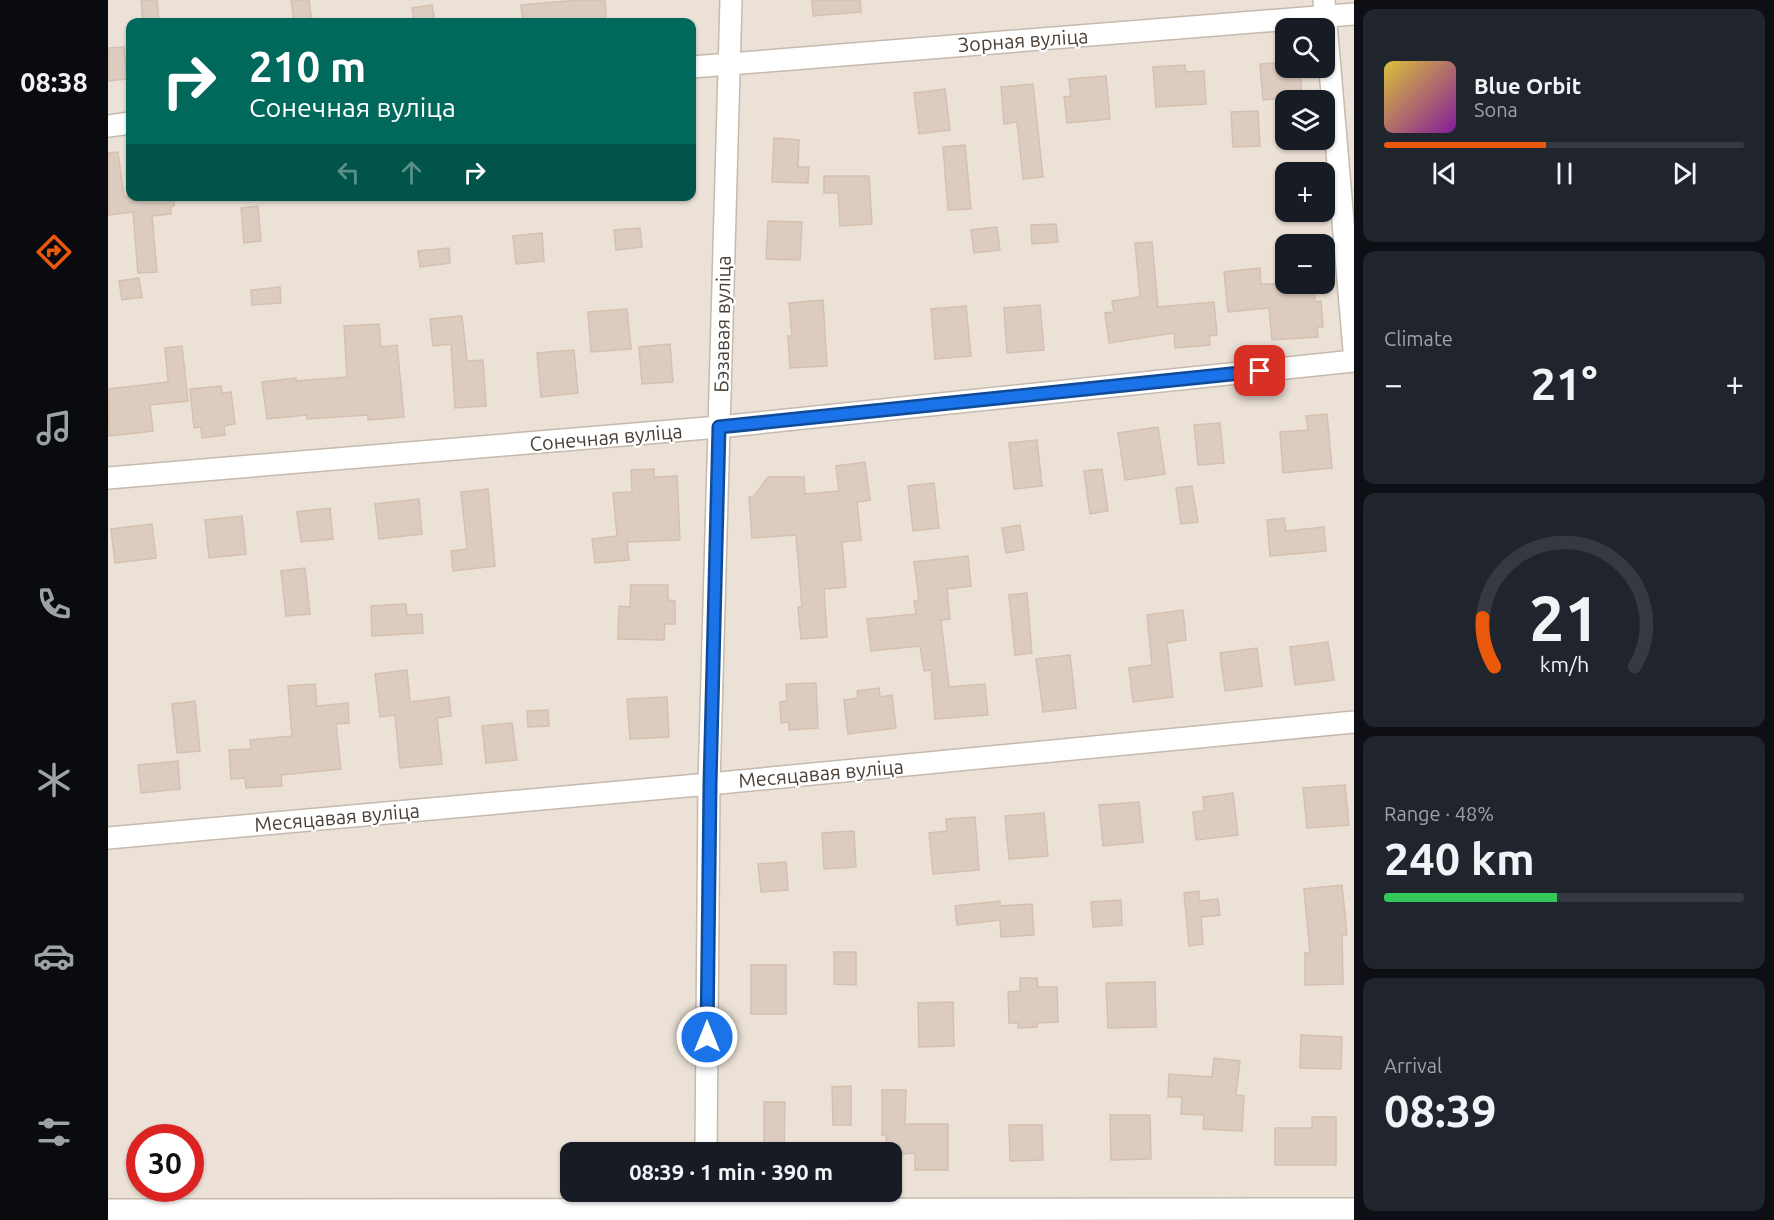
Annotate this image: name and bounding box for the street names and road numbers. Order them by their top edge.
street label: Зорная вуліца [957,24,1089,56]
street label: Бэзавая вуліца [709,255,735,393]
street label: Сонечная вуліца [529,419,683,455]
street label: Месяцавая вуліца [737,754,905,792]
street label: Месяцавая вуліца [253,798,421,836]

